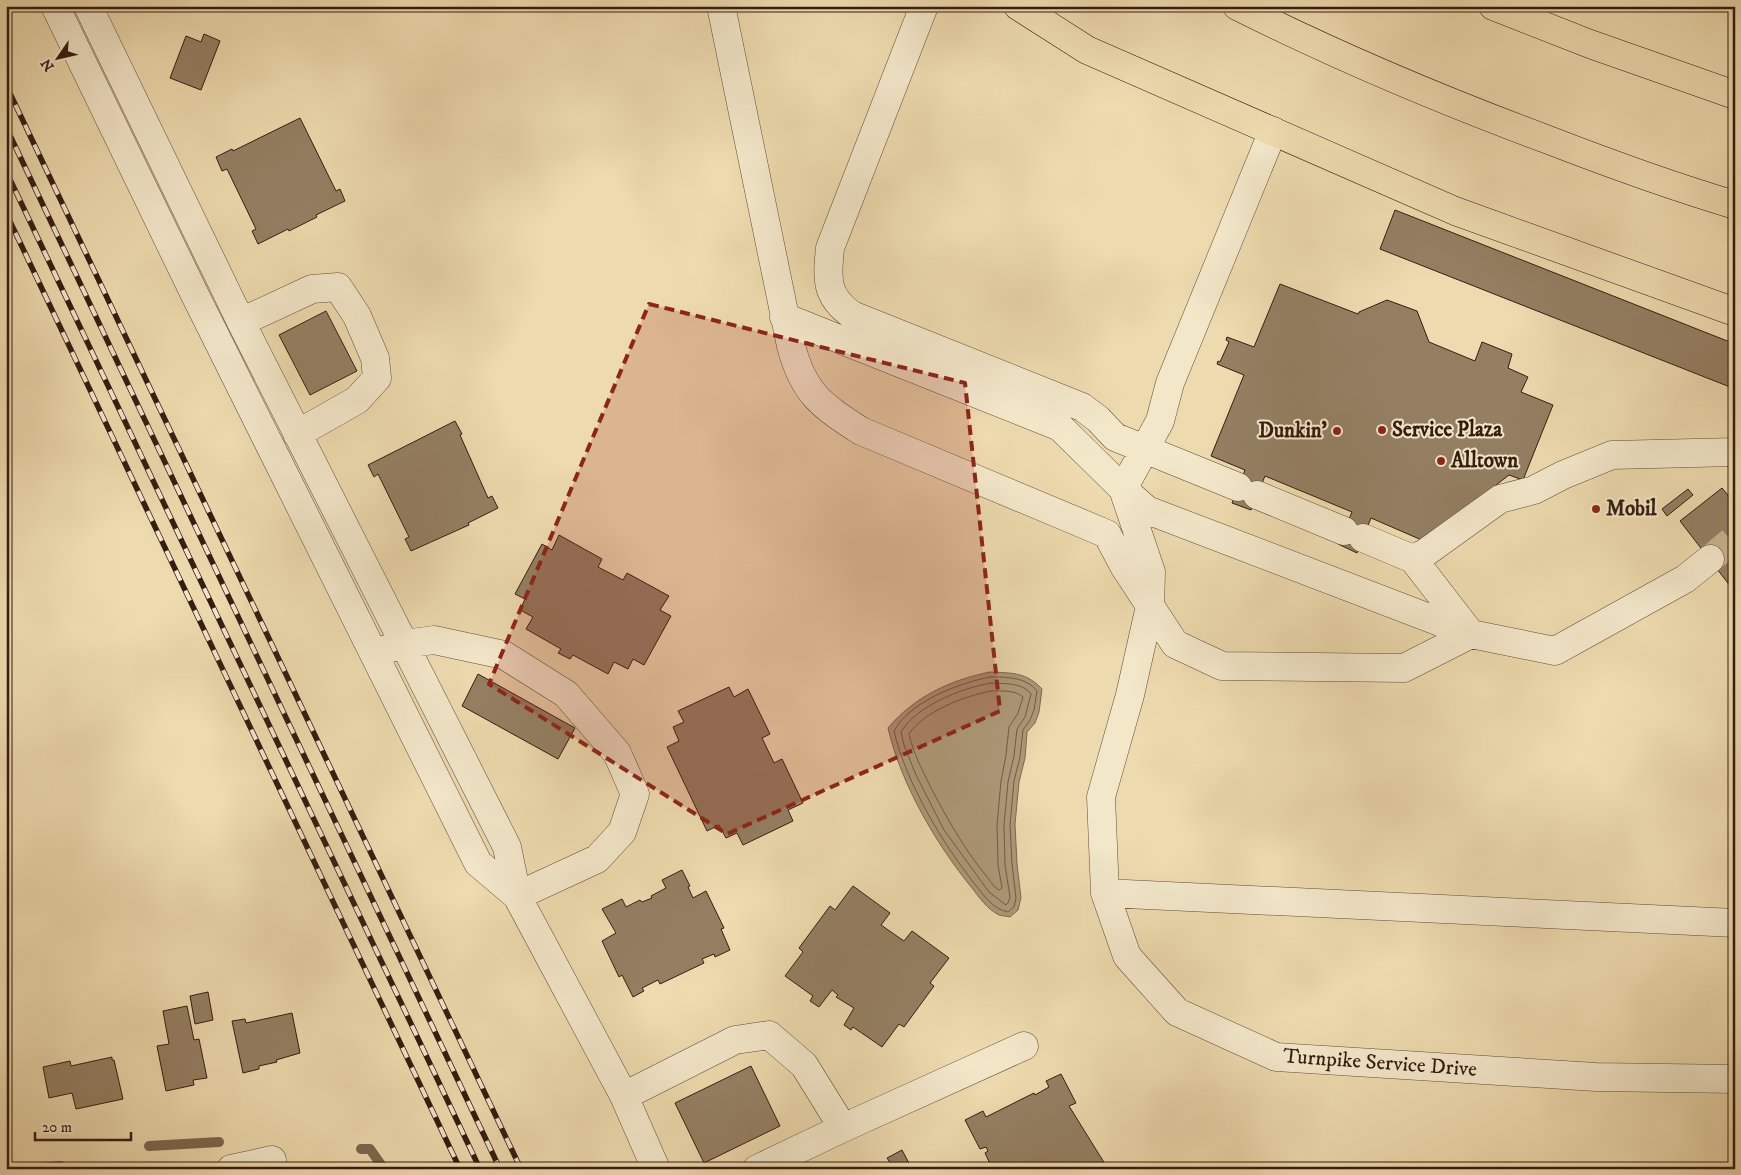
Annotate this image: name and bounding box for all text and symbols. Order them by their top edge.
north arrow [32,32,82,82]
text: N [37,54,59,75]
place label: Service Plaza [1392,417,1503,443]
place label: Dunkin' [1258,418,1328,444]
marker: Service Plaza [1376,424,1388,436]
marker: Dunkin' [1331,425,1343,437]
place label: Alltown [1450,448,1519,474]
marker: Alltown [1435,455,1447,467]
place label: Mobil [1606,496,1657,522]
marker: Mobil [1590,503,1602,515]
street label: Turnpike Service Drive [1282,1043,1478,1083]
scale bar [35,1110,131,1142]
text: 20 m [42,1118,72,1137]

